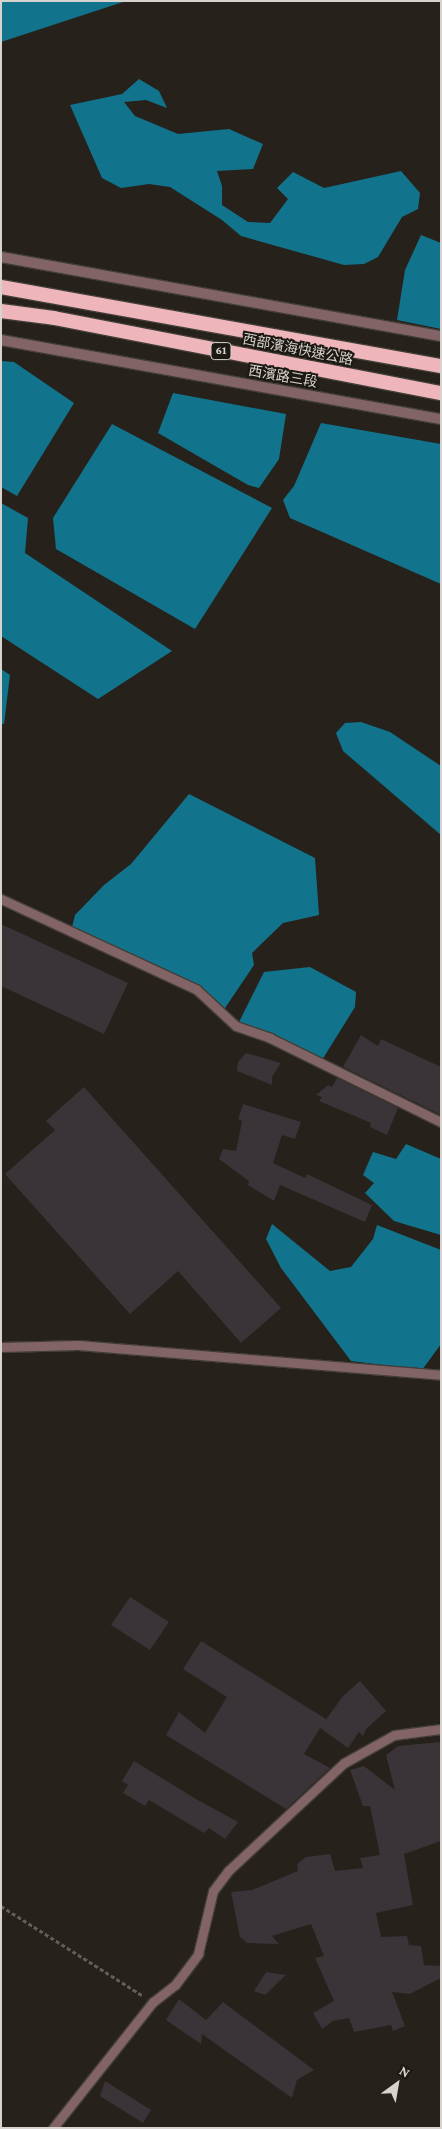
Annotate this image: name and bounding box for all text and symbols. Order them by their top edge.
street label: 西部濱海快速公路 [241,330,355,368]
road number: 61 [210,342,232,361]
street label: 西濱路三段 [247,362,319,390]
north arrow [372,2059,422,2109]
text: N [397,2062,413,2081]

